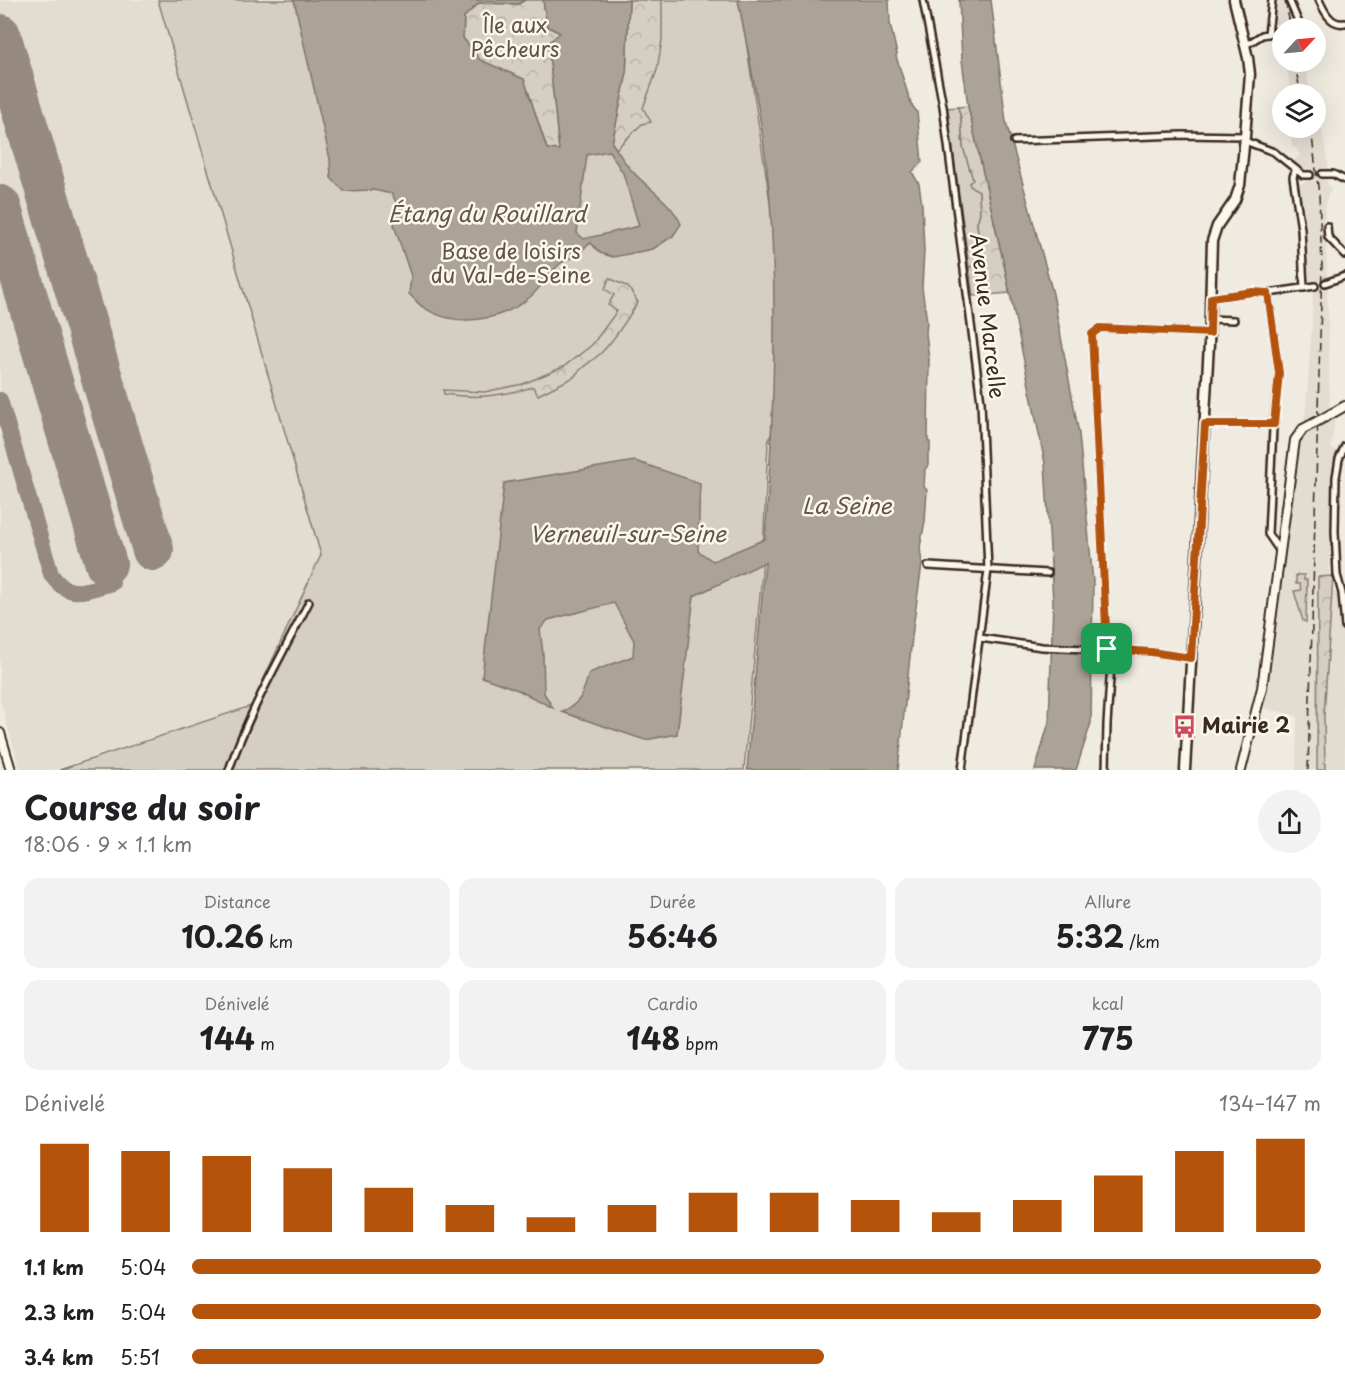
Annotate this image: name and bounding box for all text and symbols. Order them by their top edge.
park label: Île aux Pêcheurs [471,8,559,64]
north arrow [1272,18,1326,72]
map controls [1272,18,1326,138]
button: layers [1272,84,1326,138]
water label: Étang du Rouillard [388,196,589,229]
street label: Avenue Marcelle [963,231,1015,400]
park label: Base de loisirs du Val-de-Seine [431,234,591,290]
water label: La Seine [802,488,893,521]
water label: Verneuil-sur-Seine [530,516,727,549]
pin [1081,623,1132,674]
icon: arrive [1090,632,1123,665]
place label: Mairie 2 [1202,708,1290,740]
bus stop icon: Mairie 2 [1171,713,1197,739]
text: Course du soir [24,781,260,831]
button: share [1258,790,1321,853]
text: 18:06 · 9 × 1.1 km [24,829,192,859]
text: Distance [204,889,271,913]
text: Durée [649,889,696,913]
text: Allure [1085,889,1131,913]
text: 10.26 [181,913,264,958]
text: 56:46 [627,913,718,958]
text: 5:32 [1056,913,1124,958]
text: km [264,929,293,953]
text: /km [1124,929,1160,953]
text: Dénivelé [205,991,270,1015]
text: Cardio [647,991,698,1015]
text: kcal [1092,991,1124,1015]
text: 144 [200,1015,255,1060]
text: 148 [626,1015,680,1060]
text: 775 [1082,1015,1134,1060]
text: m [255,1031,275,1055]
text: bpm [680,1031,719,1055]
text: Dénivelé [24,1088,105,1118]
text: 134–147 m [1219,1088,1321,1118]
text: 1.1 km [24,1252,84,1282]
text: 5:04 [120,1252,166,1282]
text: 2.3 km [24,1297,94,1327]
text: 5:04 [120,1297,166,1327]
text: 3.4 km [24,1342,94,1372]
text: 5:51 [120,1342,160,1372]

